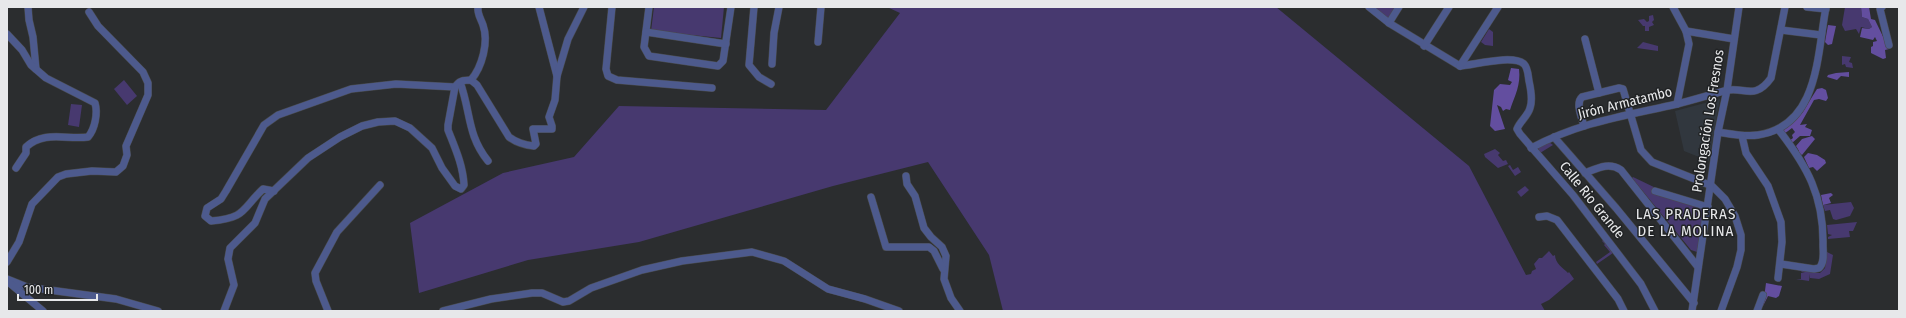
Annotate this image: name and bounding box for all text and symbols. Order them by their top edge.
street label: Prolongación Los Fresnos [1688,48,1728,194]
street label: Jirón Armatambo [1576,83,1674,123]
street label: Calle Rio Grande [1556,158,1628,242]
district label: LAS PRADERAS DE LA MOLINA [1636,205,1736,240]
scale bar [18,276,97,302]
text: 100 m [24,283,53,297]

